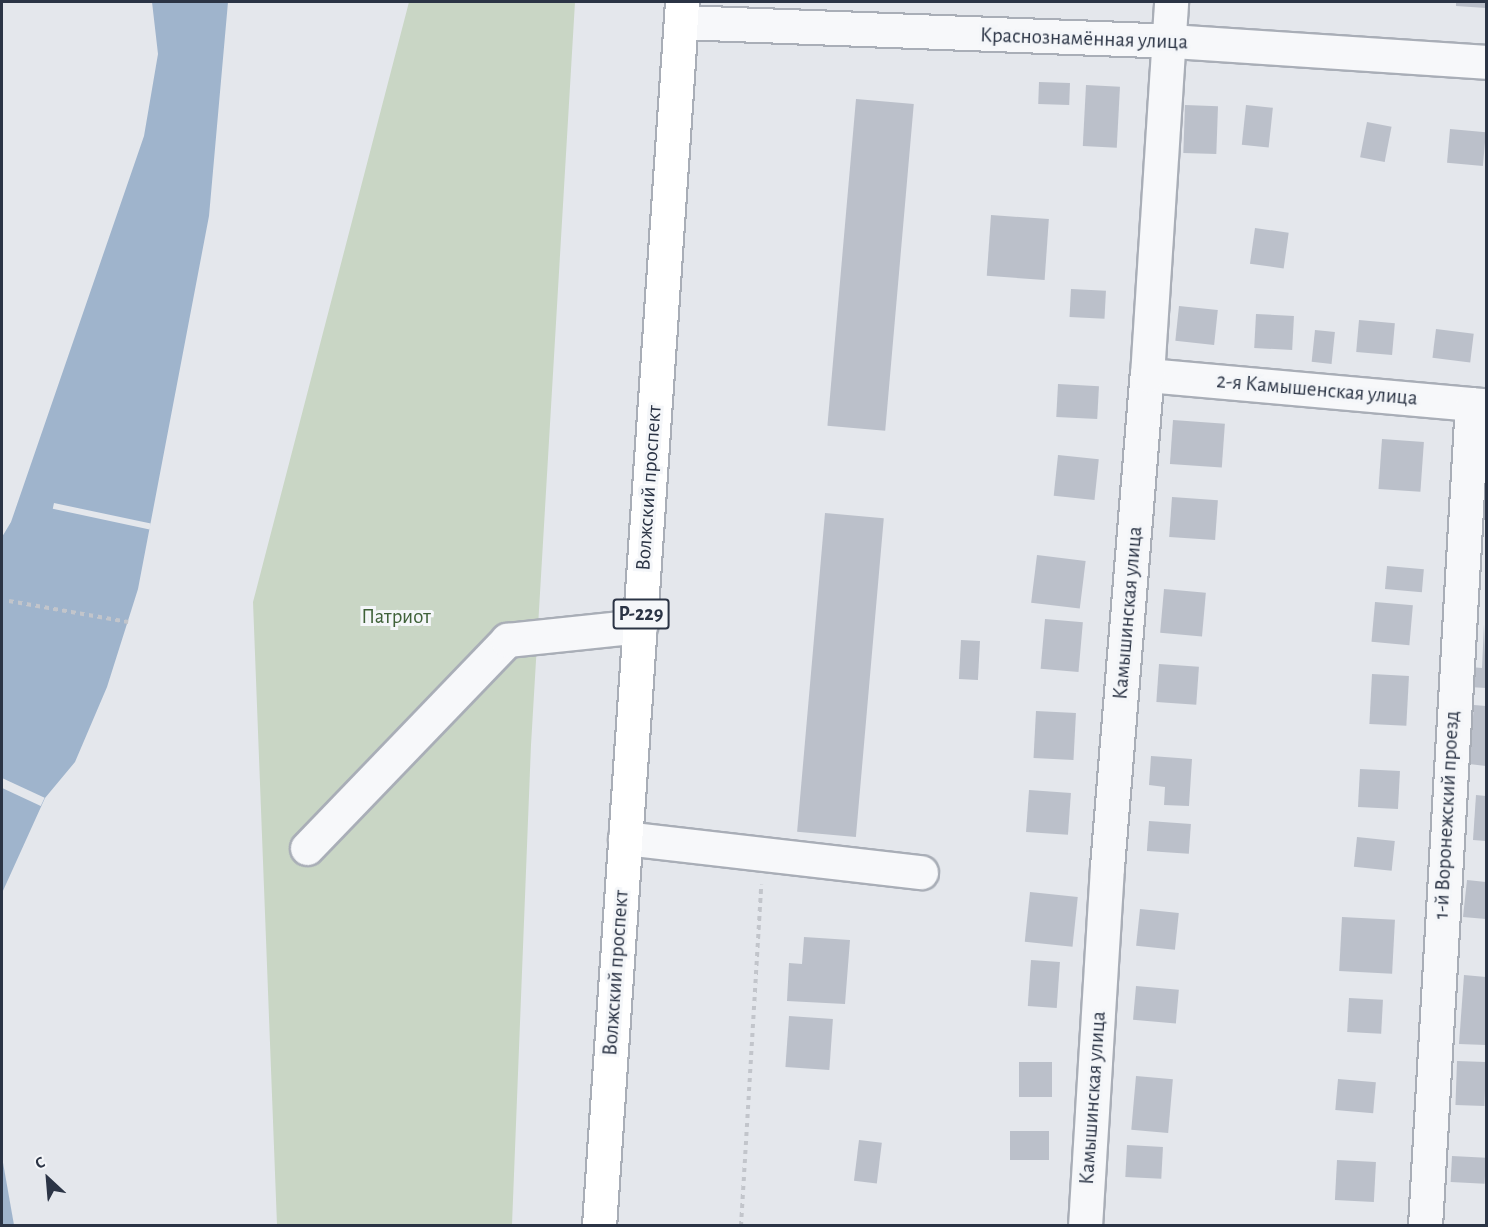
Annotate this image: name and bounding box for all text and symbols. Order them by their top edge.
street label: Краснознамённая улица [980,23,1188,55]
street label: 2-я Камышенская улица [1215,369,1419,411]
street label: Волжский проспект [631,404,667,572]
street label: Камышинская улица [1108,525,1148,701]
road number: Р-229 [612,597,670,631]
park label: Патриот [361,604,431,630]
street label: 1-й Воронежский проезд [1429,710,1465,920]
street label: Волжский проспект [598,889,634,1057]
street label: Камышинская улица [1074,1010,1112,1186]
north arrow [18,1149,78,1209]
text: С [33,1154,48,1172]

